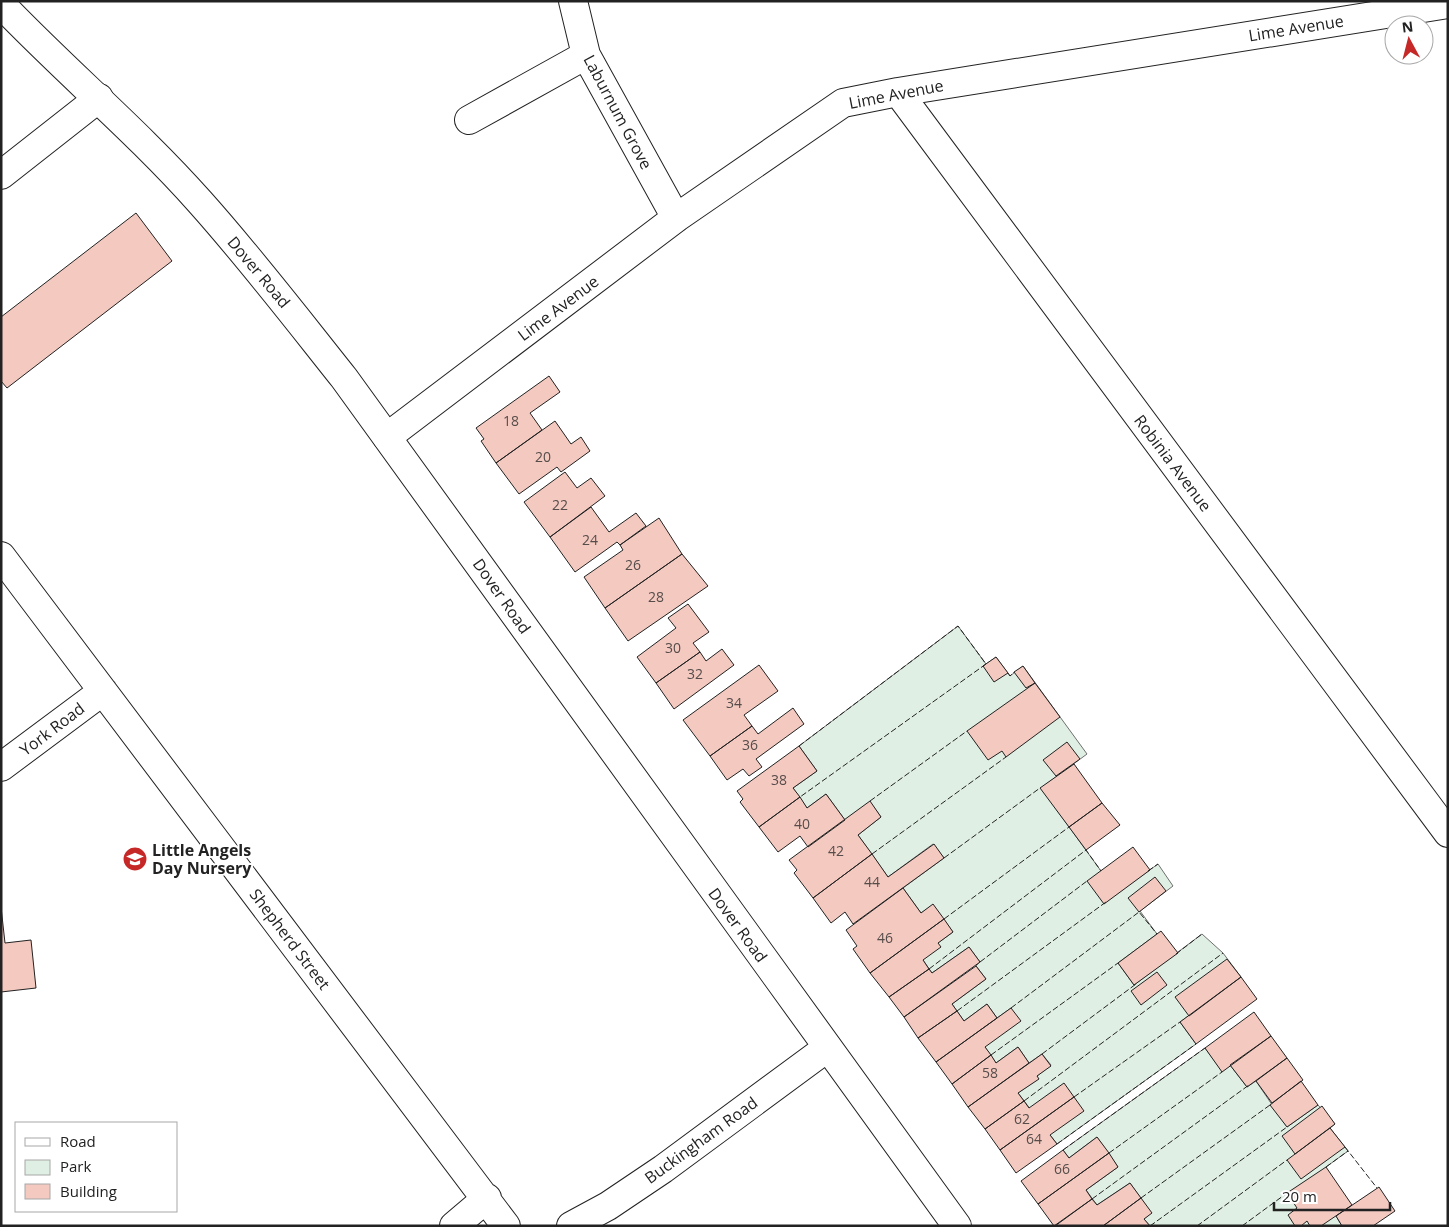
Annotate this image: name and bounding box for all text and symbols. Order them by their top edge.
street label: Lime Avenue [1247,10,1345,46]
north arrow [1384,15,1434,65]
text: N [1401,16,1414,37]
street label: Laburnum Grove [579,51,657,173]
street label: Lime Avenue [847,74,945,114]
street label: Dover Road [223,232,295,312]
street label: Lime Avenue [513,270,603,346]
street label: Robinia Avenue [1129,410,1217,516]
house number: 18 [503,411,519,430]
house number: 20 [535,447,551,466]
house number: 22 [552,495,568,514]
house number: 24 [582,530,598,549]
street label: Dover Road [468,554,536,638]
house number: 26 [625,555,641,574]
house number: 28 [648,587,664,606]
house number: 30 [665,638,681,657]
house number: 32 [687,664,703,683]
house number: 34 [726,693,742,712]
street label: York Road [15,697,89,761]
house number: 36 [742,735,758,754]
house number: 38 [771,770,787,789]
house number: 40 [794,814,810,833]
place label: Little Angels Day Nursery [152,839,252,879]
house number: 42 [828,841,844,860]
school or university icon: Little Angels Day Nursery [122,846,148,872]
house number: 44 [864,872,880,891]
street label: Dover Road [704,883,772,967]
street label: Shepherd Street [245,884,335,994]
house number: 46 [877,928,893,947]
house number: 58 [982,1063,998,1082]
street label: Buckingham Road [640,1092,762,1188]
house number: 62 [1014,1109,1030,1128]
legend [15,1122,178,1212]
house number: 64 [1026,1129,1042,1148]
text: Road [60,1131,96,1151]
text: Park [60,1156,91,1176]
house number: 66 [1054,1159,1070,1178]
scale bar [1274,1180,1390,1212]
text: Building [60,1181,117,1201]
text: 20 m [1282,1186,1317,1206]

